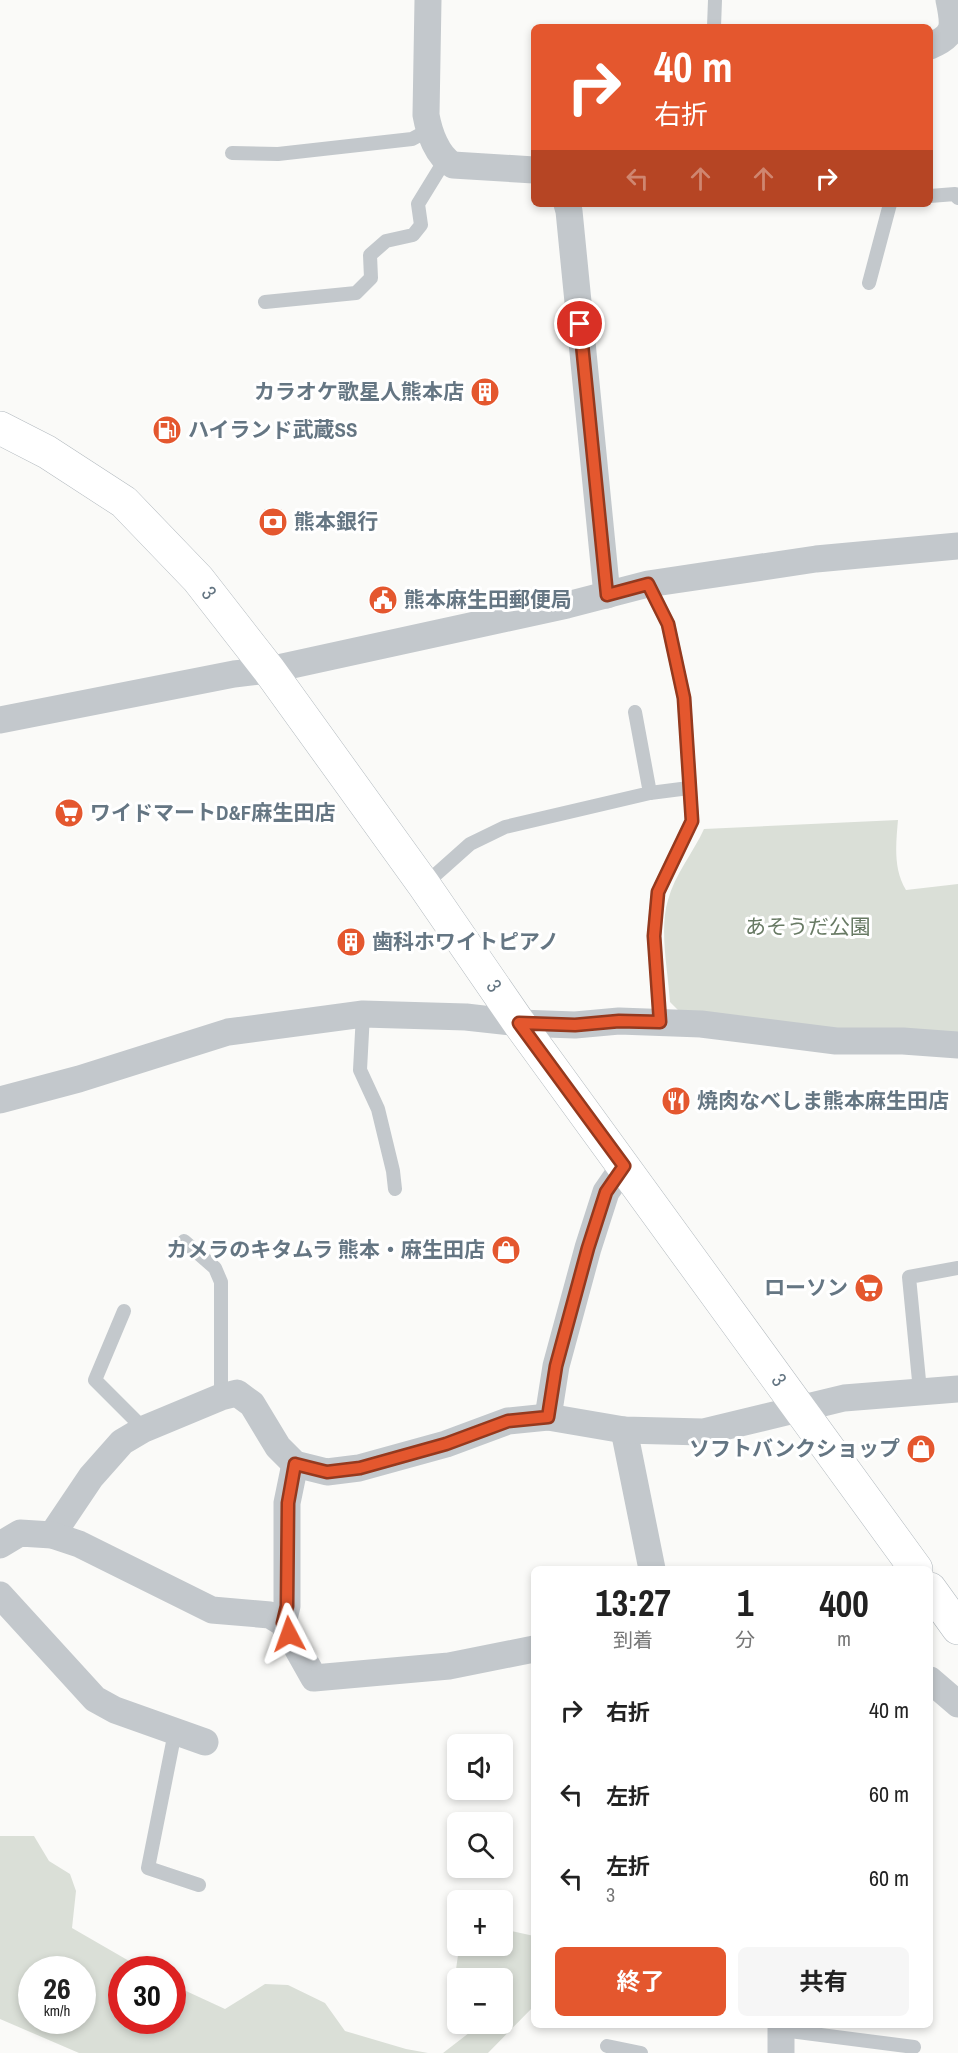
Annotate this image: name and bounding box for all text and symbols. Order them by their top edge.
text: 40 m [654,39,733,95]
icon: right [555,48,633,126]
text: 右折 [654,96,708,132]
icon: left [621,162,654,195]
icon: ahead [684,162,717,195]
icon: ahead [747,162,780,195]
icon: right [810,162,843,195]
pin [554,298,605,349]
icon: arrive [563,307,596,340]
building icon: カラオケ歌星人熊本店 [469,376,501,408]
place label: カラオケ歌星人熊本店 [254,377,464,406]
fuel station icon: ハイランド武蔵SS [151,414,183,446]
place label: ハイランド武蔵SS [188,415,358,444]
bank icon: 熊本銀行 [257,506,289,538]
place label: 熊本銀行 [294,507,378,536]
street label: 3 [195,580,224,605]
public building icon: 熊本麻生田郵便局 [367,584,399,616]
place label: 熊本麻生田郵便局 [404,585,572,614]
supermarket icon: ワイドマートD&F麻生田店 [53,797,85,829]
place label: ワイドマートD&F麻生田店 [90,798,335,827]
park label: あそうだ公園 [745,912,871,941]
building icon: 歯科ホワイトピアノ [335,926,367,958]
place label: 歯科ホワイトピアノ [372,927,559,956]
street label: 3 [480,973,509,998]
restaurant icon: 焼肉なべしま熊本麻生田店 [660,1085,692,1117]
place label: 焼肉なべしま熊本麻生田店 [697,1086,949,1115]
shop icon: カメラのキタムラ 熊本・麻生田店 [490,1234,522,1266]
place label: カメラのキタムラ 熊本・麻生田店 [166,1235,485,1264]
supermarket icon: ローソン [853,1272,885,1304]
place label: ローソン [764,1273,848,1302]
street label: 3 [765,1367,794,1392]
shop icon: ソフトバンクショップ [905,1433,937,1465]
place label: ソフトバンクショップ [689,1434,900,1463]
text: 13:27 [595,1579,671,1627]
text: 1 [737,1579,753,1627]
text: 400 [819,1580,869,1628]
position arrow [257,1602,321,1666]
text: m [837,1625,851,1652]
text: 到着 [613,1626,653,1653]
text: 分 [735,1626,755,1653]
icon: right [555,1694,588,1727]
text: 40 m [869,1695,909,1725]
text: 右折 [606,1697,650,1727]
map controls [447,1734,513,2034]
button: sound [447,1734,513,1800]
icon: left [555,1778,588,1811]
text: 60 m [869,1779,909,1809]
text: 左折 [606,1781,650,1811]
button: search [447,1812,513,1878]
text: 左折 [606,1851,650,1881]
icon: left [555,1862,588,1895]
text: 60 m [869,1863,909,1893]
text: 3 [606,1881,615,1908]
button: + [447,1890,513,1956]
button: 終了 [555,1947,726,2016]
button: 共有 [738,1947,909,2016]
speed limit sign: 30 [108,1956,186,2034]
text: 26 [43,1968,71,2008]
button: − [447,1968,513,2034]
text: km/h [44,2000,70,2021]

